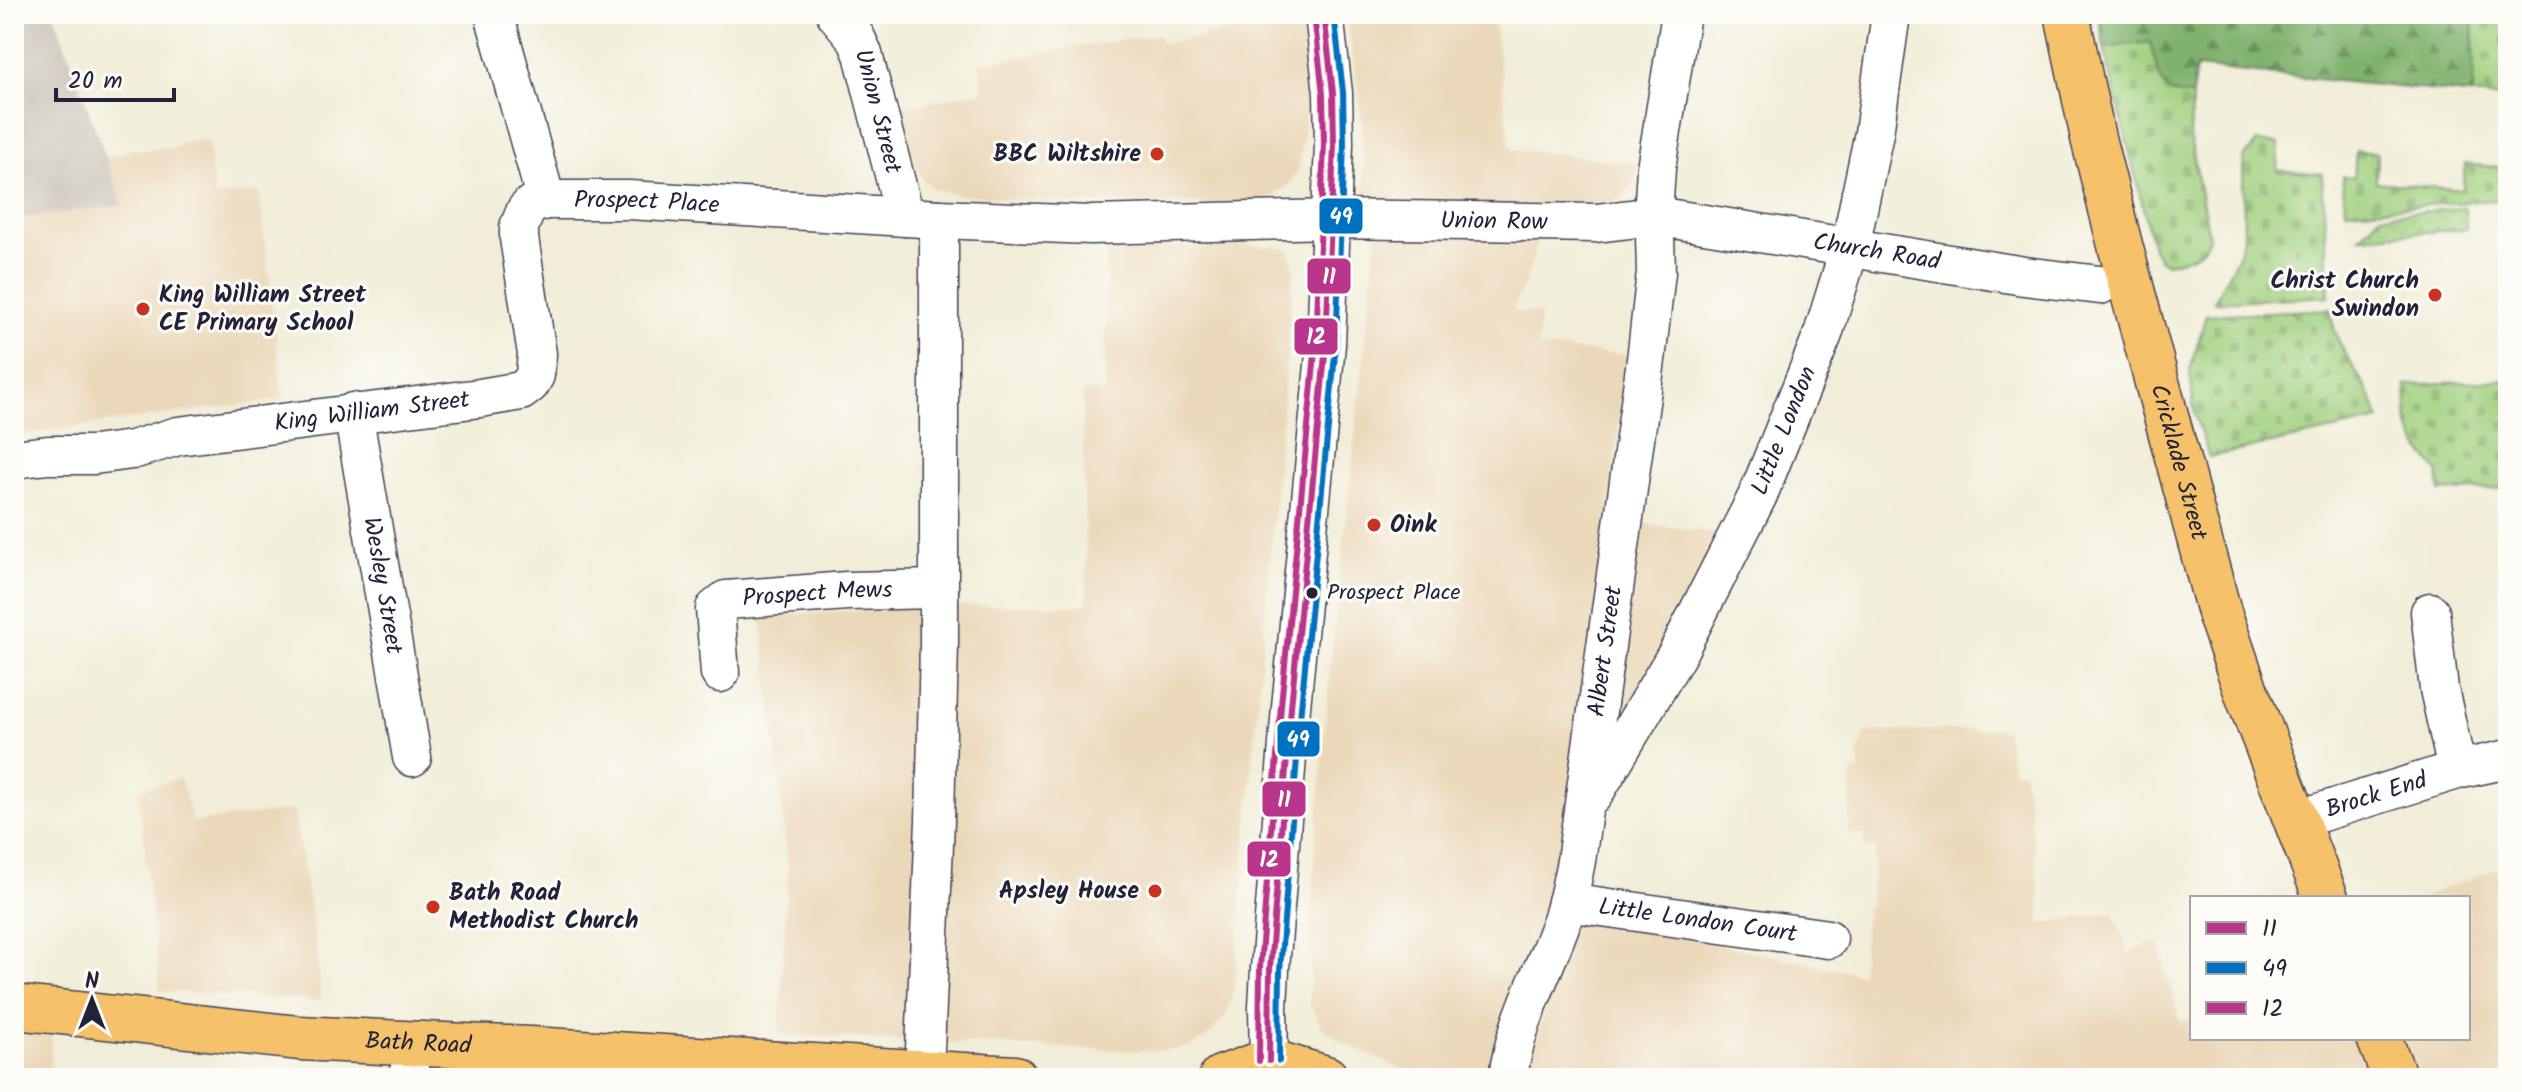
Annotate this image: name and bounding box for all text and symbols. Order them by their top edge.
street label: Union Street [843,45,913,179]
scale bar [56,52,174,102]
text: 20 m [68,62,123,101]
place label: BBC Wiltshire [993,135,1141,174]
marker: BBC Wiltshire [1148,145,1166,163]
street label: Prospect Place [574,180,721,225]
line badge: 49 [1318,197,1364,235]
text: 49 [1329,201,1353,236]
street label: Union Row [1440,201,1549,242]
street label: Church Road [1810,223,1944,282]
line badge: 11 [1306,257,1352,295]
text: 11 [1322,261,1336,296]
place label: Christ Church Swindon [2271,262,2419,329]
place label: King William Street CE Primary School [159,276,367,343]
marker: Christ Church Swindon [2426,286,2444,304]
marker: King William Street CE Primary School [134,300,152,318]
line badge: 12 [1293,317,1339,356]
text: 12 [1306,321,1326,356]
street label: Little London [1740,360,1828,501]
street label: King William Street [272,380,473,443]
street label: Cricklade Street [2139,380,2218,545]
place label: Oink [1390,506,1437,545]
street label: Wesley Street [352,514,414,658]
marker: Oink [1365,516,1383,534]
street label: Prospect Mews [741,571,893,618]
place label: Prospect Place [1327,576,1461,611]
street label: Albert Street [1577,583,1634,719]
marker: Prospect Place [1304,585,1320,601]
line badge: 49 [1276,720,1321,758]
text: 49 [1286,724,1310,759]
street label: Brock End [2321,761,2433,829]
line badge: 11 [1261,780,1307,818]
text: 11 [1277,784,1291,819]
line badge: 12 [1246,840,1292,878]
text: 12 [1259,844,1279,879]
place label: Apsley House [999,872,1139,911]
place label: Bath Road Methodist Church [449,874,639,941]
marker: Apsley House [1146,882,1164,900]
street label: Little London Court [1596,887,1800,954]
legend [2190,896,2470,1040]
marker: Bath Road Methodist Church [424,898,442,916]
text: 11 [2262,910,2277,949]
text: 49 [2262,950,2287,989]
north arrow [52,960,132,1040]
text: N [85,965,99,1000]
text: 12 [2262,990,2283,1029]
street label: Bath Road [364,1022,473,1066]

